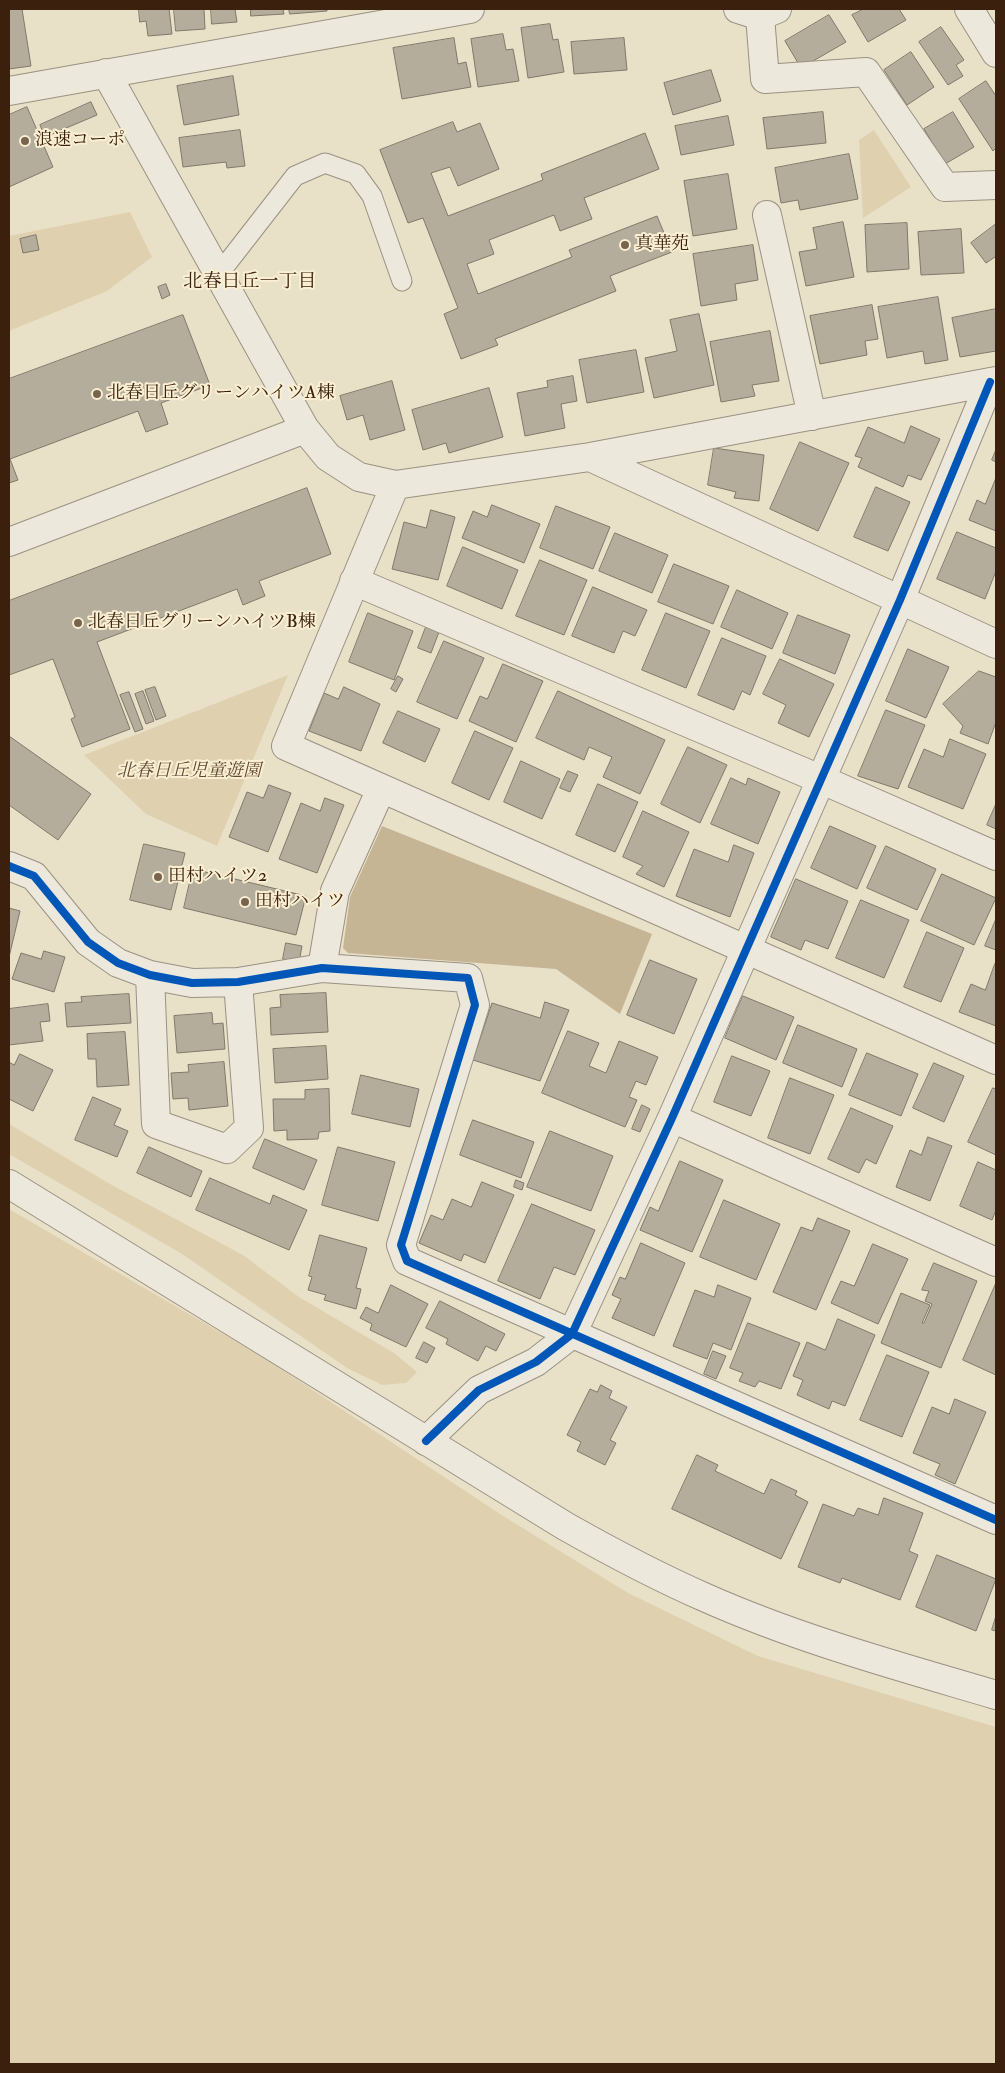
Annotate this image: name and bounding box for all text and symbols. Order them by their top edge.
place label: 浪速コーポ [35,130,125,152]
marker: 浪速コーポ [19,135,31,147]
place label: 真華苑 [635,234,689,256]
marker: 真華苑 [619,239,631,251]
district label: 北春日丘一丁目 [184,272,316,294]
place label: 北春日丘グリーンハイツA棟 [107,383,334,405]
marker: 北春日丘グリーンハイツA棟 [91,388,103,400]
place label: 北春日丘グリーンハイツB棟 [88,612,316,634]
marker: 北春日丘グリーンハイツB棟 [72,617,84,629]
park label: 北春日丘児童遊園 [117,761,261,783]
place label: 田村ハイツ2 [168,866,267,888]
marker: 田村ハイツ2 [152,871,164,883]
place label: 田村ハイツ [255,891,345,913]
marker: 田村ハイツ [239,896,251,908]

